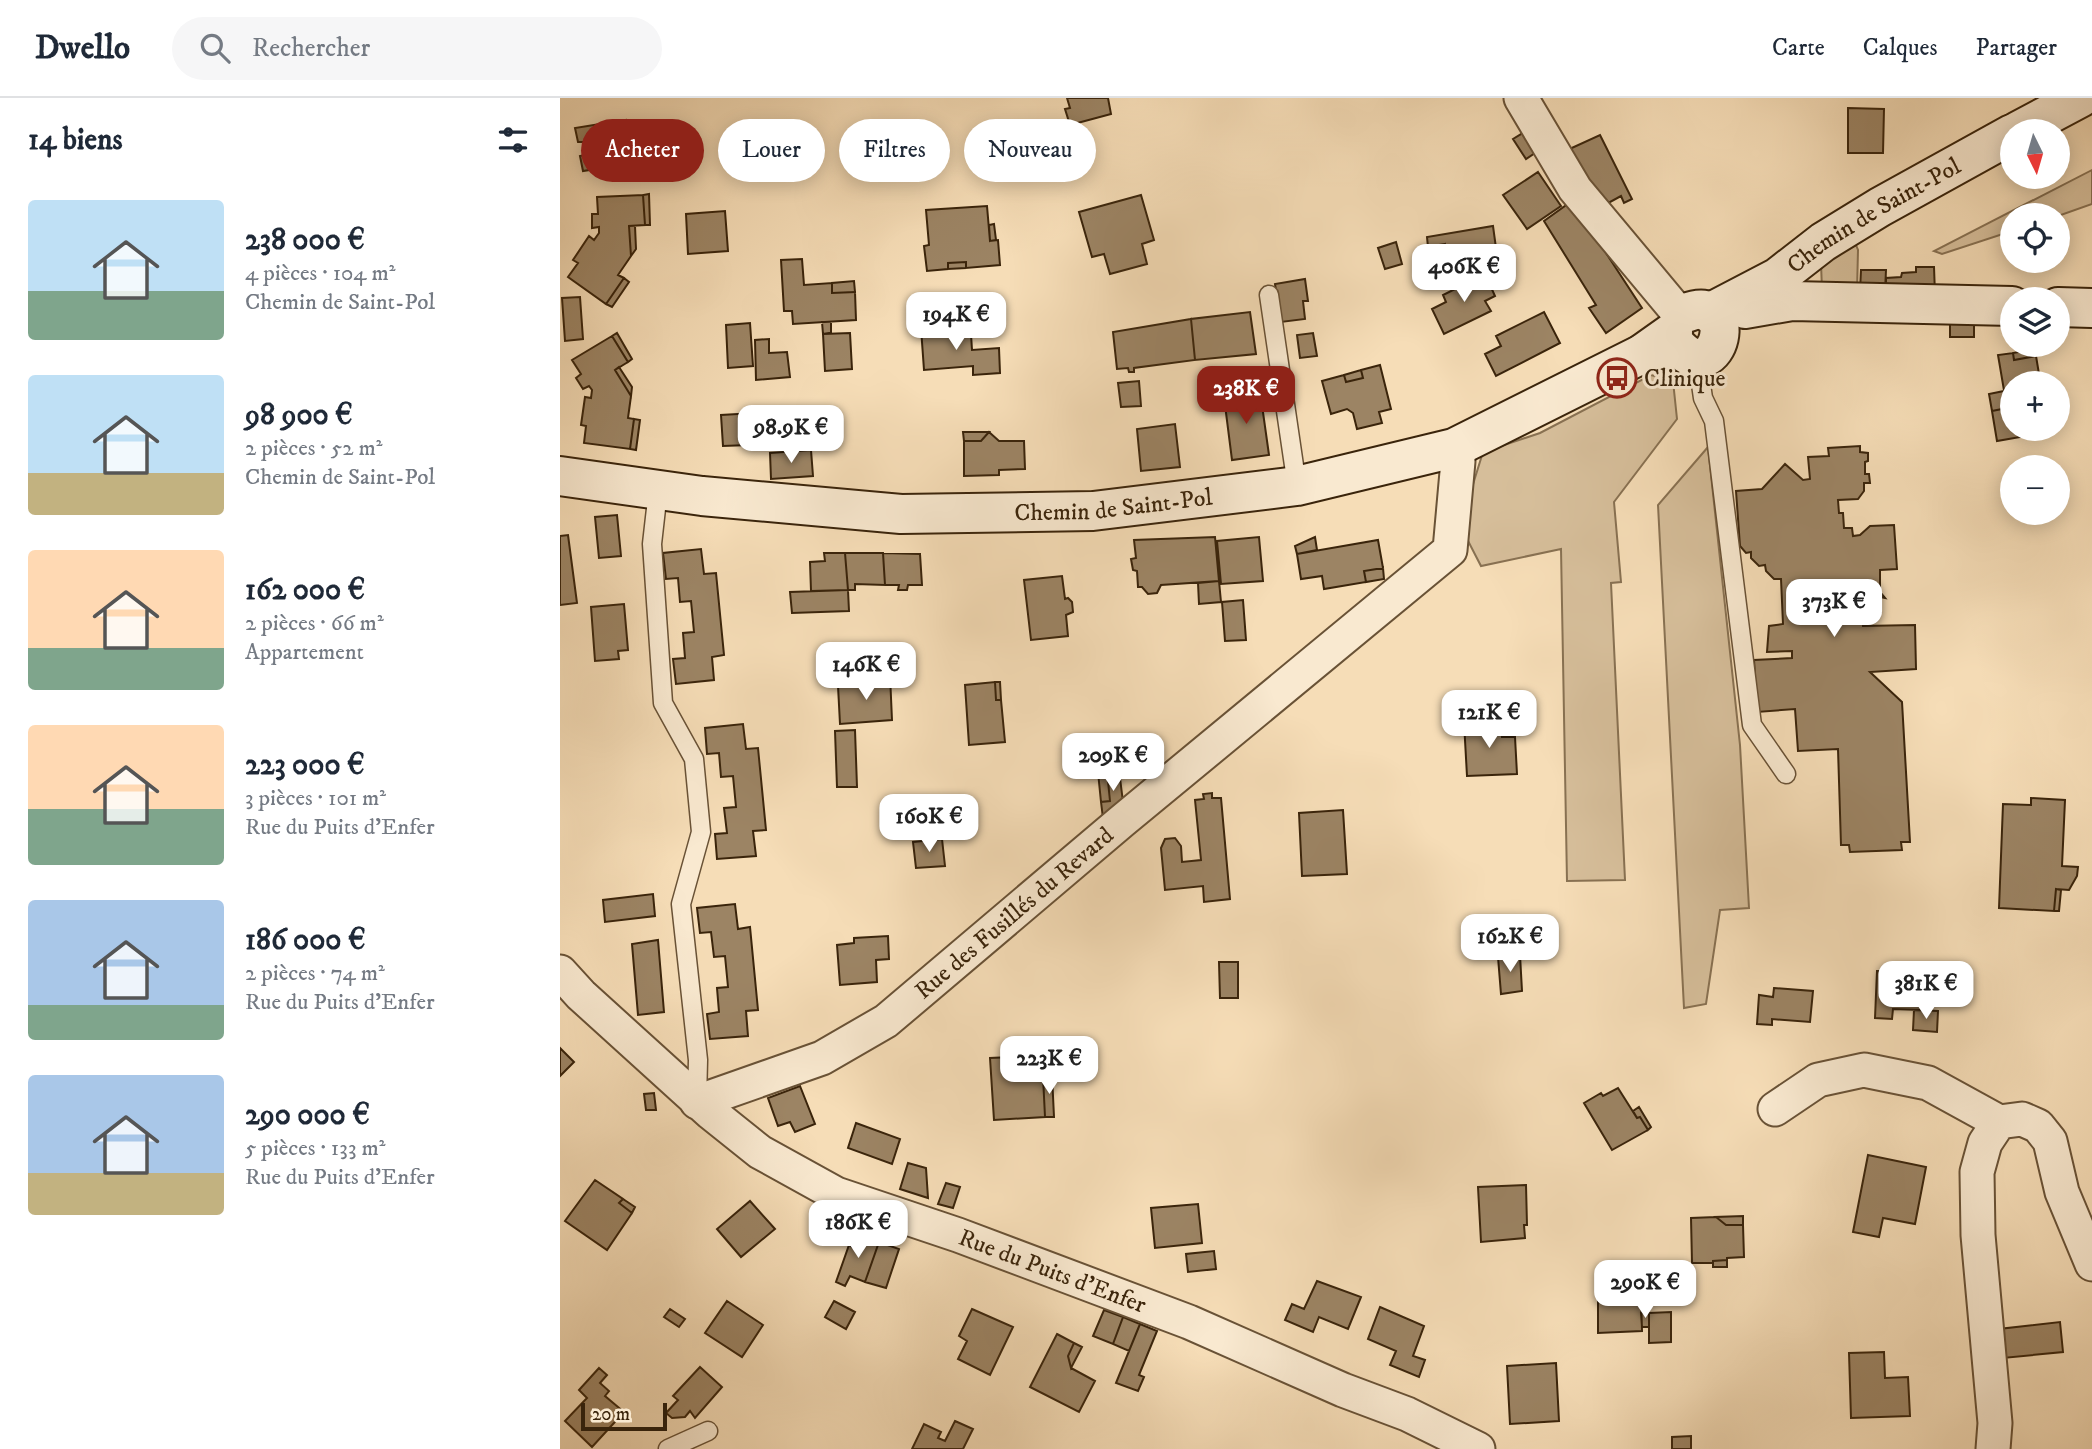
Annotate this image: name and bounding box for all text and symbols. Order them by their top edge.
search box [172,17,662,80]
text: Dwello [35,28,130,69]
icon: search [196,29,234,67]
text: Rechercher [252,32,370,65]
text: Carte [1772,33,1825,63]
text: Calques [1863,33,1938,63]
text: Partager [1976,33,2057,63]
chip: Acheter [581,119,704,182]
chip: Louer [718,119,825,182]
chip: Filtres [839,119,950,182]
chip: Nouveau [964,119,1096,182]
north arrow [2000,119,2070,189]
map controls [2000,119,2070,525]
icon: filters [494,121,532,159]
text: 14 biens [28,122,123,159]
street label: Chemin de Saint-Pol [1781,151,1967,280]
button: locate [2000,203,2070,273]
text: 238 000 € [245,222,365,259]
icon: home [84,228,168,312]
pin: 406K € [1407,244,1521,304]
text: 406K € [1428,252,1500,281]
text: 4 pièces · 104 m² [245,259,396,288]
button: layers [2000,287,2070,357]
text: Chemin de Saint-Pol [245,288,435,317]
pin: 194K € [899,292,1013,352]
text: 194K € [922,300,990,329]
bus stop icon: Clinique [1596,357,1638,399]
place label: Clinique [1644,364,1726,394]
pin: 238K € [1189,366,1303,426]
button: + [2000,371,2070,441]
text: 238K € [1213,374,1279,403]
text: 98 900 € [245,397,353,434]
icon: home [84,403,168,487]
pin: 98.9K € [726,406,856,465]
text: 98.9K € [754,413,828,442]
text: 2 pièces · 52 m² [245,434,382,463]
button: − [2000,455,2070,525]
text: Chemin de Saint-Pol [245,463,435,492]
street label: Chemin de Saint-Pol [1014,482,1215,528]
text: 162 000 € [245,572,365,609]
icon: home [84,578,168,662]
pin: 373K € [1777,580,1891,639]
text: 373K € [1802,587,1866,616]
text: 2 pièces · 66 m² [245,609,384,638]
text: Appartement [245,638,364,667]
pin: 146K € [809,642,923,702]
text: 146K € [832,650,900,679]
pin: 121K € [1432,690,1546,750]
text: 121K € [1458,698,1520,727]
pin: 209K € [1056,734,1170,793]
text: 209K € [1078,741,1148,770]
text: 223 000 € [245,747,365,784]
icon: home [84,753,168,837]
text: 3 pièces · 101 m² [245,784,386,813]
pin: 160K € [872,794,986,854]
text: 160K € [895,802,963,831]
text: Rue du Puits d'Enfer [245,813,435,842]
street label: Rue des Fusillés du Revard [909,821,1120,1006]
pin: 162K € [1453,914,1567,974]
text: 186 000 € [245,922,366,959]
text: 162K € [1477,922,1543,951]
icon: home [84,928,168,1012]
text: 2 pièces · 74 m² [245,959,385,988]
pin: 381K € [1869,962,1983,1021]
text: 381K € [1894,969,1958,998]
text: Rue du Puits d'Enfer [245,988,435,1017]
pin: 223K € [992,1037,1106,1096]
text: 223K € [1016,1044,1082,1073]
text: 290 000 € [245,1097,370,1134]
icon: home [84,1103,168,1187]
text: 5 pièces · 133 m² [245,1134,385,1163]
text: Rue du Puits d'Enfer [245,1163,435,1192]
pin: 186K € [801,1200,915,1260]
text: 186K € [825,1208,891,1237]
street label: Rue du Puits d'Enfer [954,1223,1150,1321]
pin: 290K € [1588,1260,1702,1320]
text: 290K € [1610,1268,1680,1297]
scale bar [581,1400,667,1432]
text: 20 m [592,1403,630,1426]

